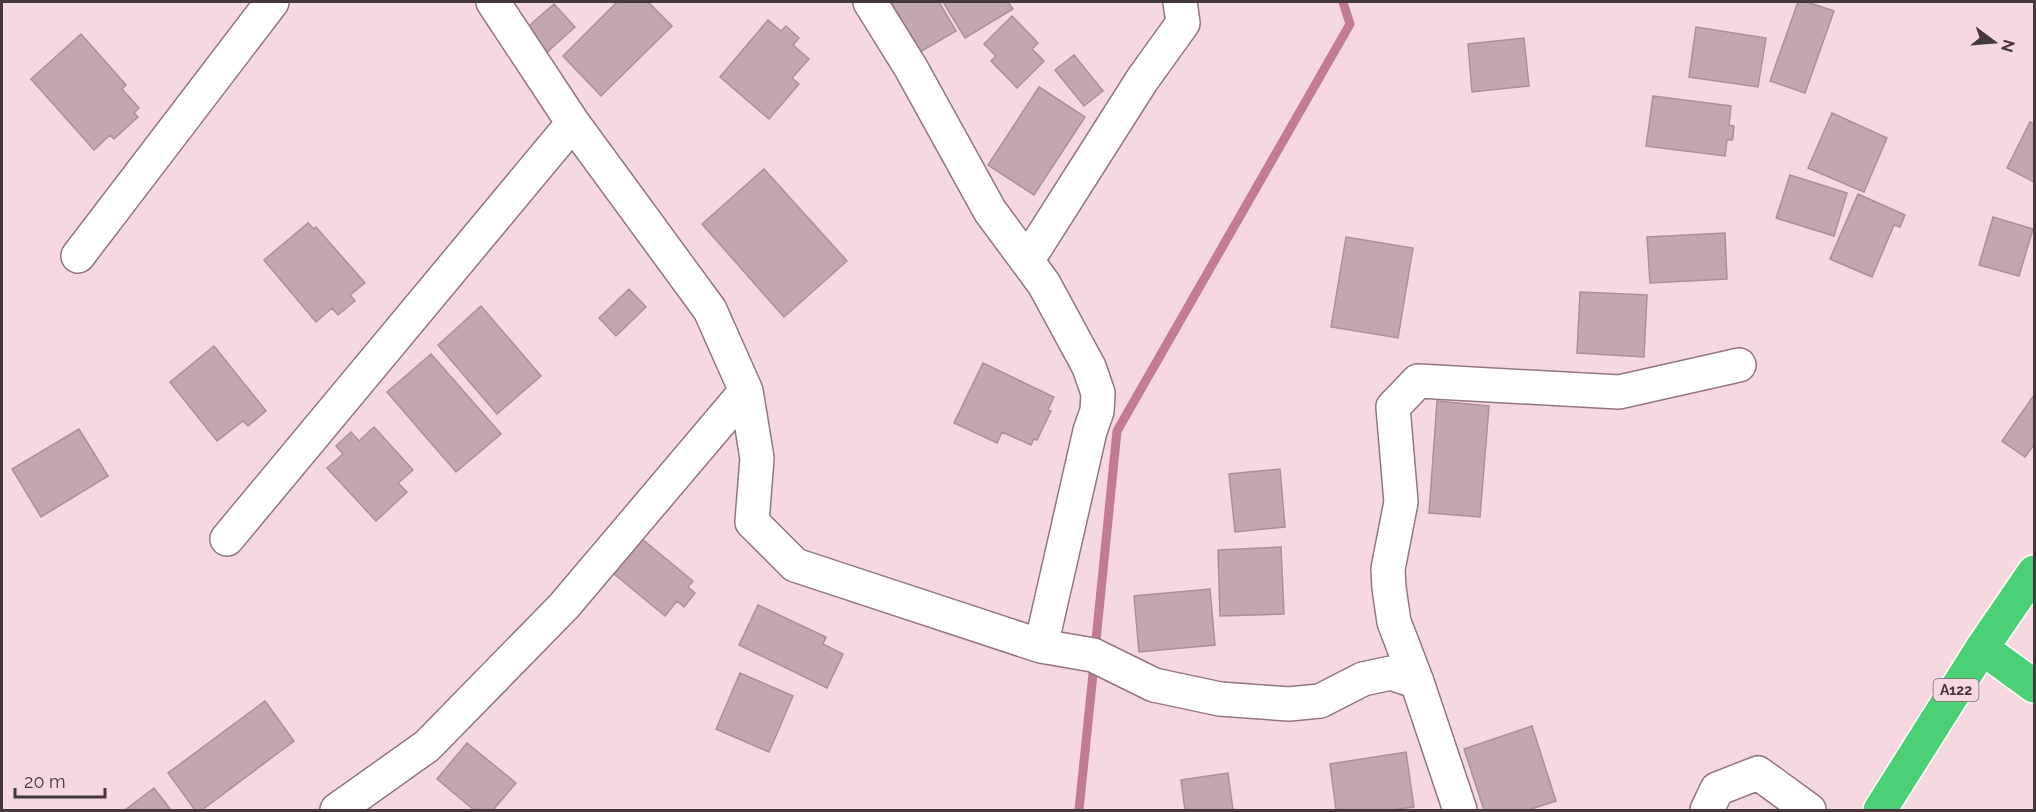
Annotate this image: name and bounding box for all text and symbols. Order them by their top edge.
north arrow [1964,12,2024,72]
text: N [1997,38,2019,54]
road number: A122 [1934,679,1978,701]
scale bar [15,761,105,799]
text: 20 m [24,771,66,792]

